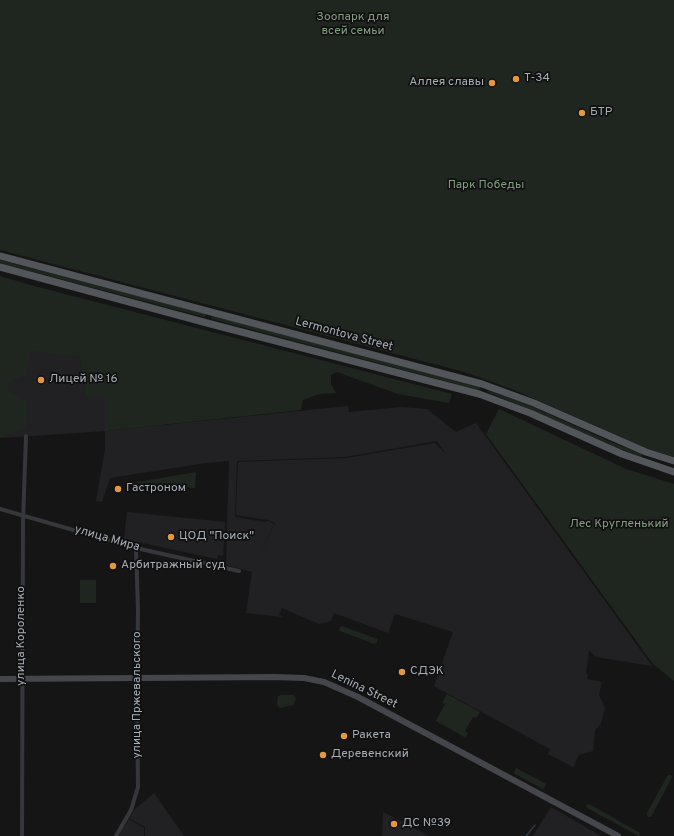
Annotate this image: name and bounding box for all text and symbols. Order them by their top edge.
park label: Зоопарк для всей семьи [316,11,390,39]
place label: Т-34 [524,72,550,86]
marker: Т-34 [511,74,521,84]
place label: Аллея славы [409,76,484,90]
marker: Аллея славы [487,78,497,88]
place label: БТР [590,106,612,120]
marker: БТР [577,108,587,118]
park label: Парк Победы [448,179,524,193]
street label: Lermontova Street [294,315,394,355]
place label: Лицей № 16 [49,373,118,387]
marker: Лицей № 16 [36,375,46,385]
place label: Гастроном [126,482,186,496]
marker: Гастроном [113,484,123,494]
park label: Лес Кругленький [569,518,669,532]
street label: улица Мира [73,523,141,555]
place label: ЦОД "Поиск" [179,530,254,544]
marker: ЦОД "Поиск" [166,532,176,542]
place label: Арбитражный суд [121,559,226,573]
marker: Арбитражный суд [108,561,118,571]
street label: улица Короленко [15,586,29,686]
street label: улица Пржевальского [131,631,145,759]
place label: СДЭК [410,665,444,679]
marker: СДЭК [397,667,407,677]
street label: Lenina Street [328,668,400,712]
place label: Ракета [352,729,391,743]
marker: Ракета [339,731,349,741]
place label: Деревенский [331,748,409,762]
marker: Деревенский [318,750,328,760]
place label: ДС №39 [402,817,451,831]
marker: ДС №39 [389,819,399,829]

